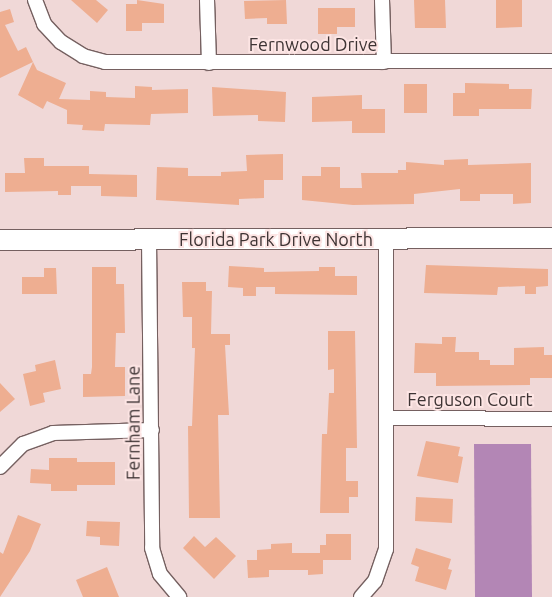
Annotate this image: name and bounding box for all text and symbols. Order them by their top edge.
street label: Fernwood Drive [249,33,377,55]
street label: Florida Park Drive North [179,228,373,250]
street label: Fernham Lane [122,366,144,480]
street label: Ferguson Court [407,388,533,410]

